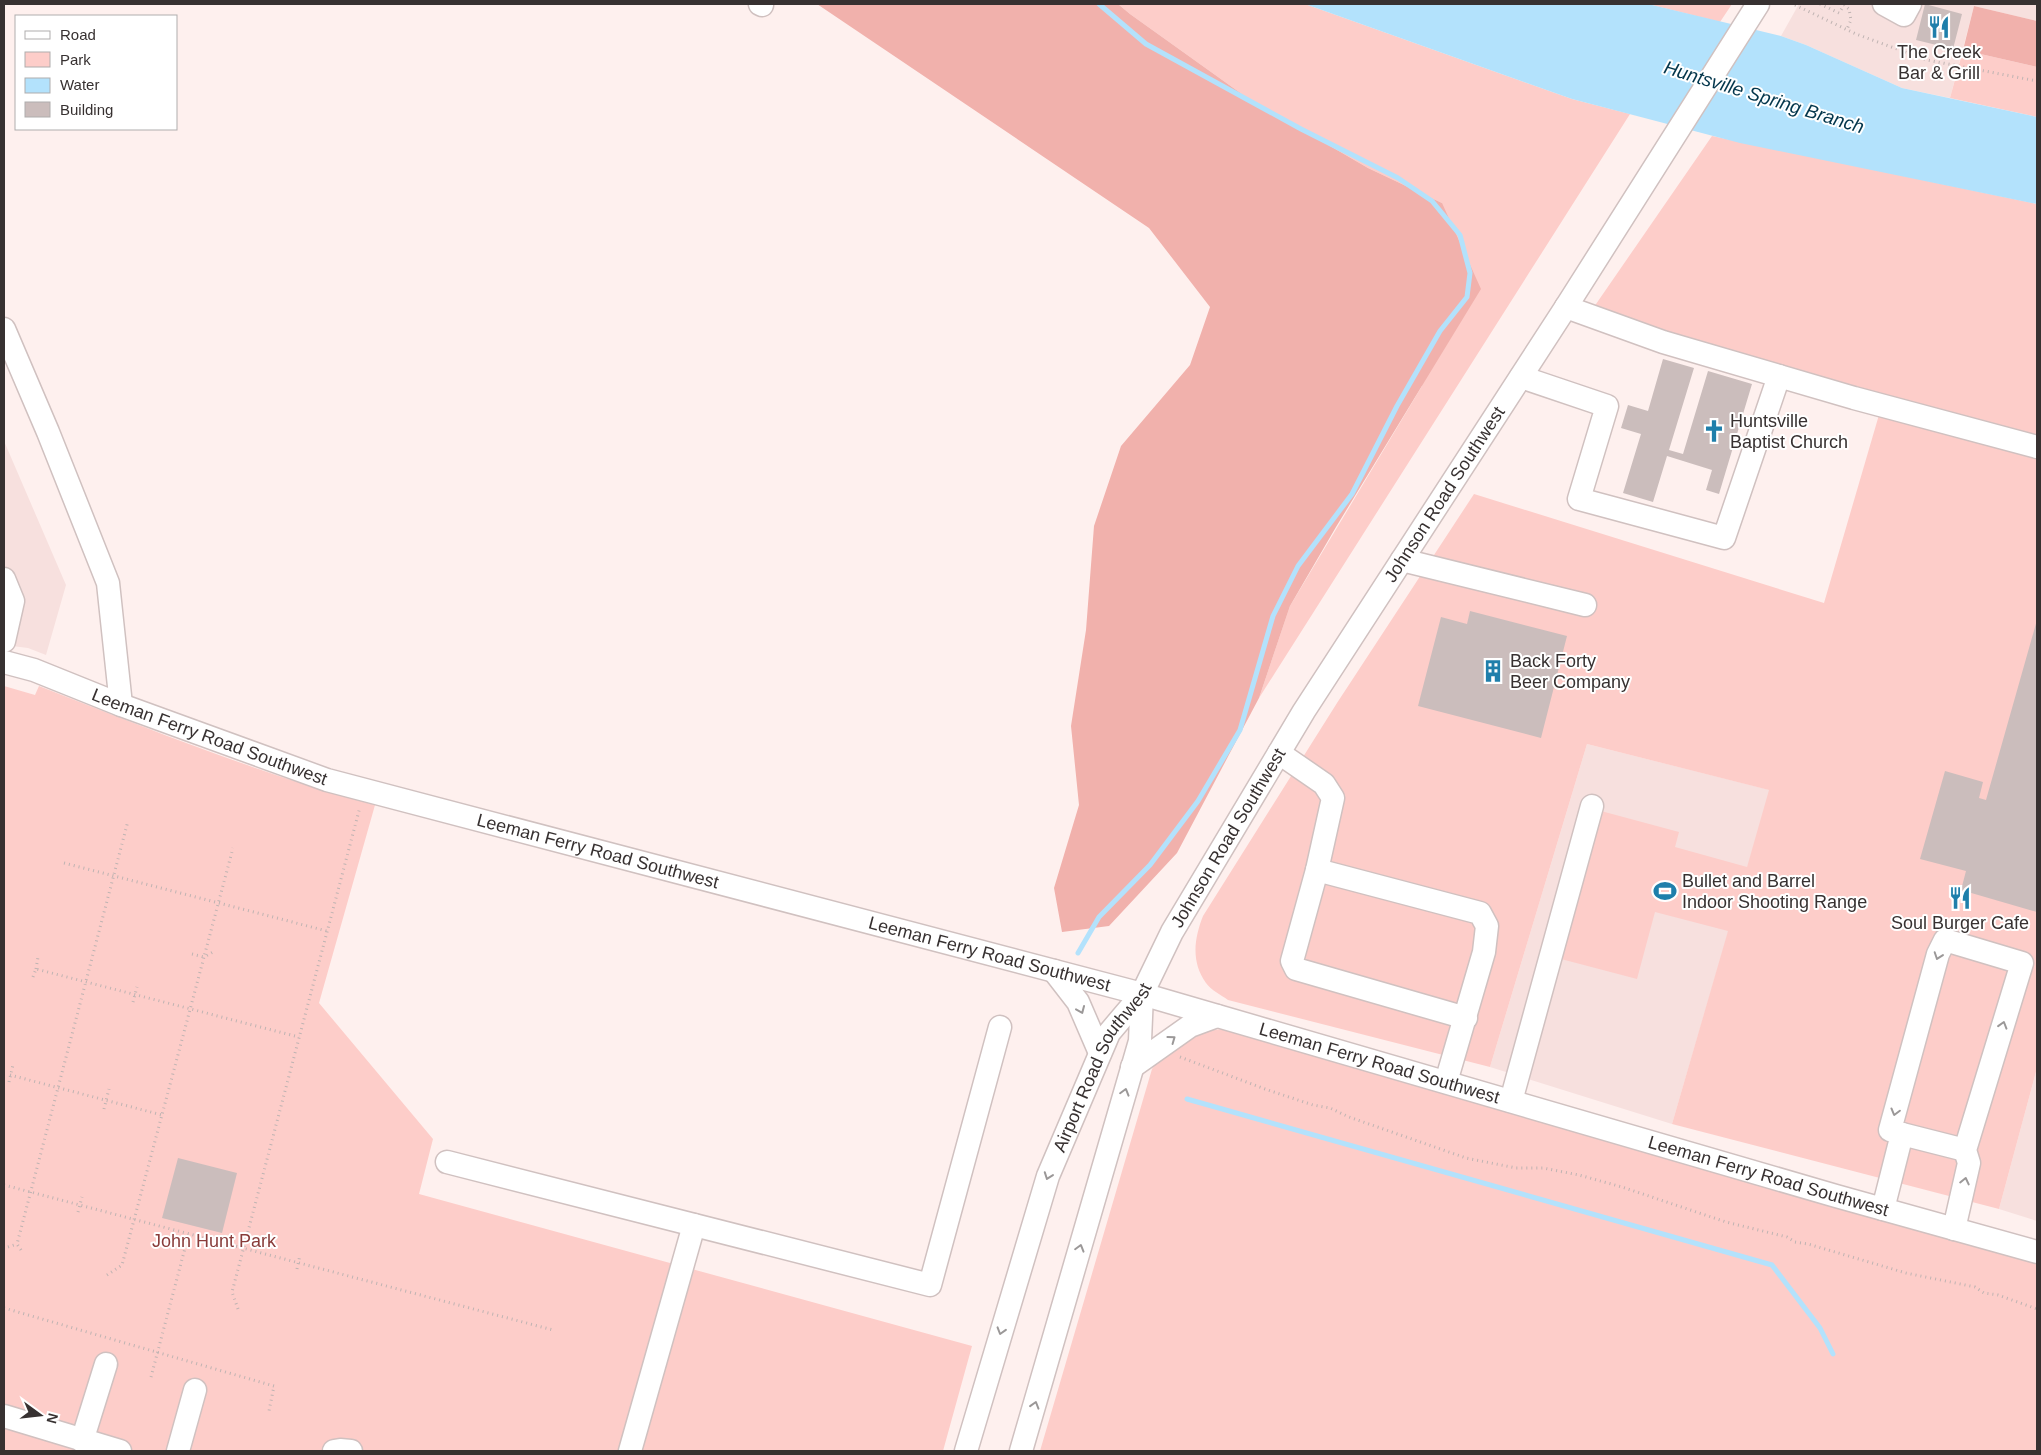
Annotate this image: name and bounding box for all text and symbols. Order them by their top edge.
restaurant icon: The Creek Bar & Grill [1926,14,1952,40]
legend [15,15,178,130]
text: Road [60,26,96,43]
place label: The Creek Bar & Grill [1897,42,1982,83]
text: Park [60,51,91,68]
water label: Huntsville Spring Branch [1661,57,1867,137]
text: Water [60,76,99,93]
text: Building [60,101,113,118]
street label: Johnson Road Southwest [1380,403,1509,586]
place label: Huntsville Baptist Church [1730,411,1848,452]
church icon: Huntsville Baptist Church [1701,418,1727,444]
place label: Back Forty Beer Company [1510,651,1630,692]
building icon: Back Forty Beer Company [1480,658,1506,684]
street label: Leeman Ferry Road Southwest [89,684,330,789]
street label: Johnson Road Southwest [1167,745,1289,931]
street label: Leeman Ferry Road Southwest [475,810,721,892]
place label: Bullet and Barrel Indoor Shooting Range [1682,871,1867,912]
sports icon: Bullet and Barrel Indoor Shooting Range [1652,878,1678,904]
restaurant icon: Soul Burger Cafe [1947,885,1973,911]
street label: Leeman Ferry Road Southwest [866,913,1113,995]
place label: Soul Burger Cafe [1891,913,2029,933]
one-way arrow [1934,951,1944,960]
street label: Airport Road Southwest [1049,980,1156,1155]
one-way arrow [1075,1005,1086,1014]
street label: Leeman Ferry Road Southwest [1257,1019,1502,1108]
one-way arrow [1997,1022,2007,1030]
one-way arrow [1166,1036,1176,1045]
one-way arrow [1119,1088,1130,1097]
one-way arrow [1890,1108,1901,1117]
street label: Leeman Ferry Road Southwest [1646,1132,1891,1220]
one-way arrow [1044,1171,1054,1179]
one-way arrow [1959,1177,1970,1186]
park label: John Hunt Park [152,1231,277,1251]
one-way arrow [1074,1244,1085,1253]
one-way arrow [997,1326,1007,1335]
north arrow [15,1390,65,1440]
one-way arrow [1030,1401,1040,1409]
text: N [44,1411,62,1425]

